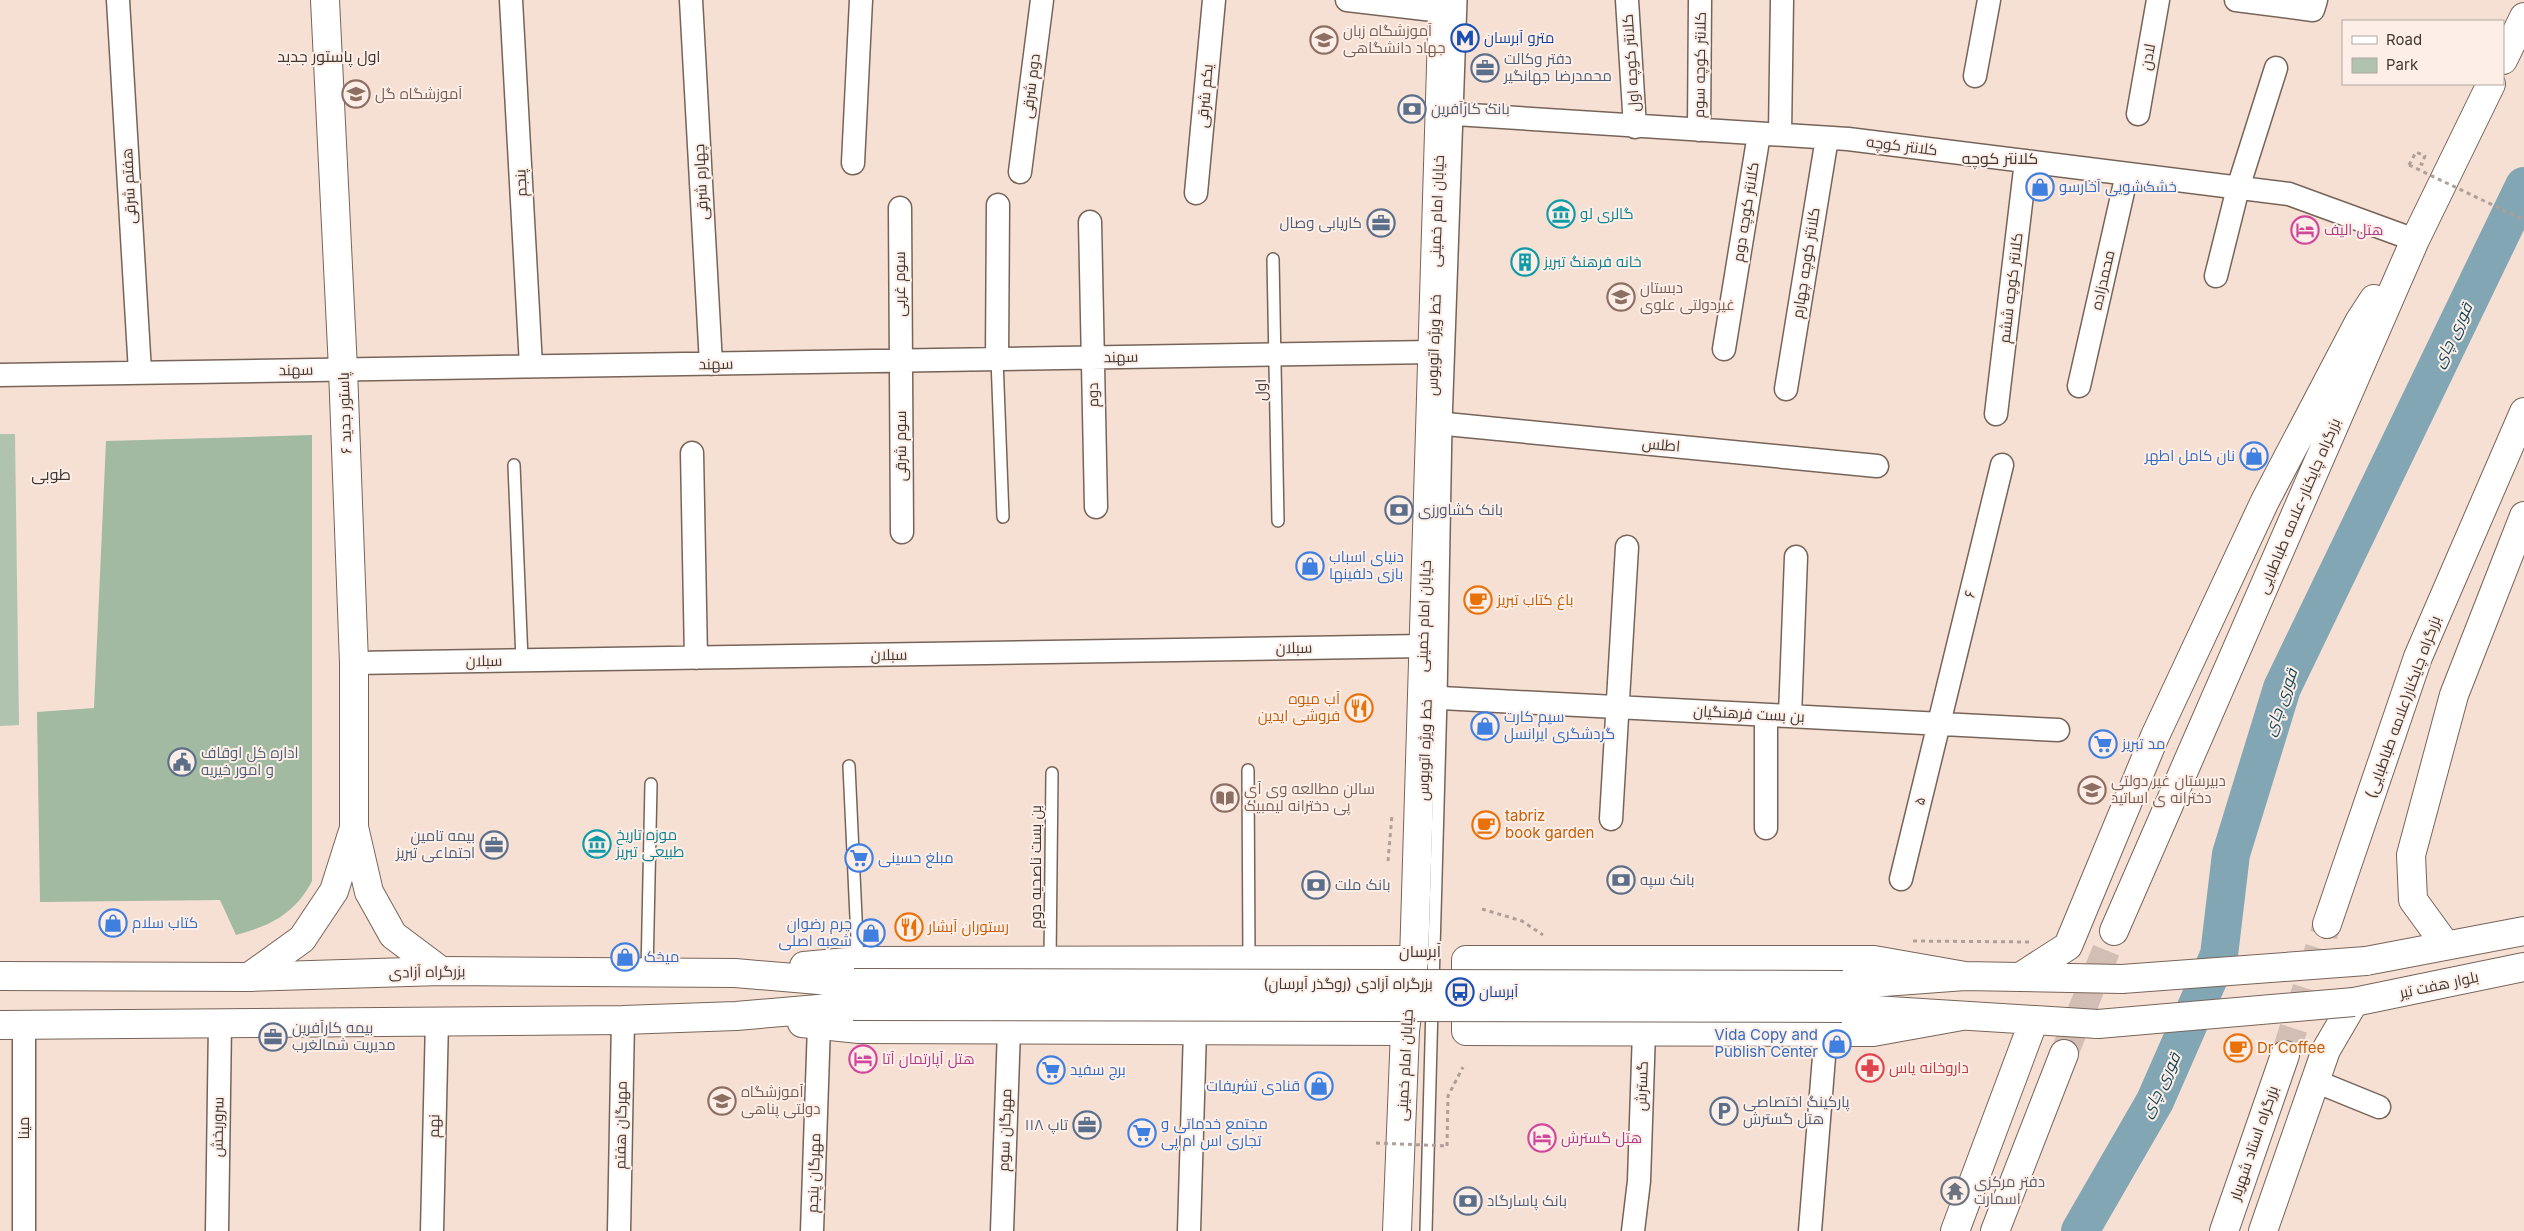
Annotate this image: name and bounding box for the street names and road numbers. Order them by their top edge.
street label: کلانتر کوچه سوم [1689,12,1711,118]
street label: کلانتر کوچه اول [1618,13,1644,113]
street label: لادن [2136,42,2160,72]
street label: دوم شرقی [1017,52,1045,120]
street label: یکم شرقی [1192,63,1218,129]
street label: کلانتر کوچه [1865,132,1939,160]
street label: چهارم شرقی [689,143,713,221]
street label: هفتم شرقی [117,147,141,225]
street label: خیابان امام خمینی [1425,155,1449,267]
street label: کلانتر کوچه دوم [1728,161,1764,263]
street label: پنجم [510,169,532,197]
street label: کلانتر کوچه چهارم [1787,206,1825,320]
street label: کلانتر کوچه ششم [1994,232,2028,344]
street label: محمدزاده [2086,248,2119,312]
street label: سوم غربی [890,251,910,317]
street label: خط ویژه اتوبوس [1422,294,1446,396]
street label: سهند [1103,347,1139,367]
street label: سهند [698,354,734,374]
street label: سهند [278,360,314,380]
street label: پاستور جدید ۶ [334,372,356,454]
street label: اول [1251,379,1270,401]
street label: دوم [1083,382,1103,408]
street label: سوم شرقی [891,411,911,481]
street label: بزرگراه چایکنار-علامه طباطبایی [2253,415,2345,597]
street label: اطلس [1641,433,1681,457]
street label: خیابان امام خمینی [1412,560,1436,672]
street label: ۶ [1959,588,1980,600]
street label: بزرگراه چایکنار(علامه طباطبایی) [2361,613,2445,801]
street label: سبلان [1275,638,1313,658]
street label: سبلان [870,645,908,665]
street label: سبلان [465,651,503,671]
street label: خط ویژه اتوبوس [1413,699,1437,801]
street label: بن بست فرهنگیان [1693,701,1805,727]
street label: ۵ [1909,795,1930,807]
street label: بن بست ناصحیه دوم [1026,805,1046,929]
street label: بزرگراه آزادی [388,961,466,983]
street label: بلوار هفت تیر [2397,967,2480,1002]
street label: بزرگراه آزادی (روگذر آبرسان) [1263,974,1433,994]
street label: خیابان امام خمینی [1392,1009,1418,1121]
street label: گسترش [1631,1061,1653,1111]
street label: مهرگان هفتم [610,1081,632,1169]
street label: بزرگراه استاد شهریار [2225,1083,2283,1204]
street label: مهرگان سوم [994,1088,1016,1172]
street label: سروربخش [207,1097,229,1157]
street label: نهم [424,1114,444,1138]
street label: مینا [14,1117,33,1139]
street label: مهرگان پنجم [803,1133,825,1213]

